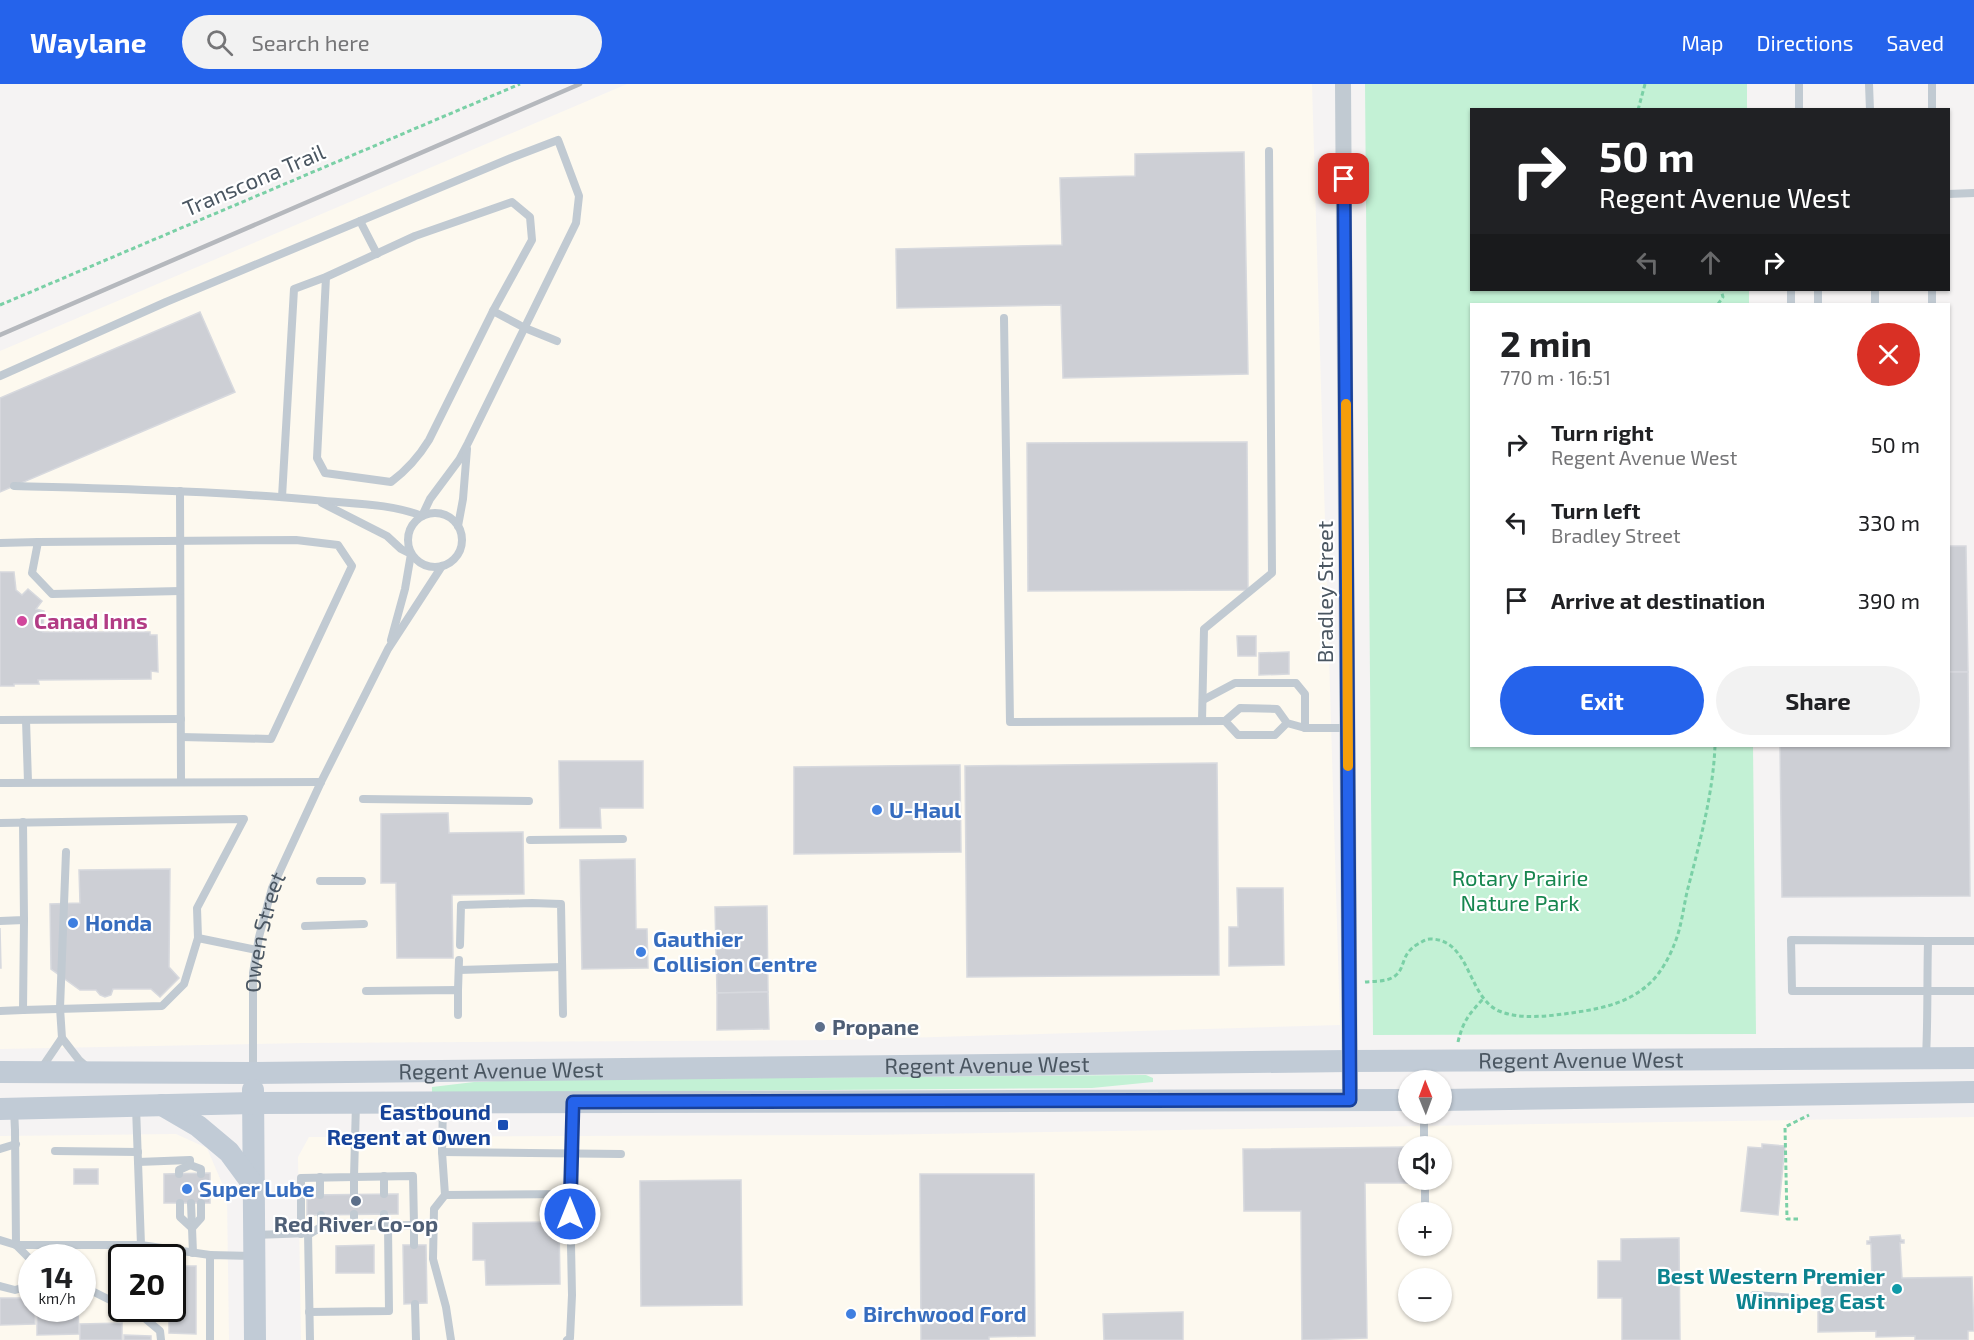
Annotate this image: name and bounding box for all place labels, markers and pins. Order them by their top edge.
pin [1318,153,1369,204]
place label: Canad Inns [34,607,148,633]
marker: Canad Inns [15,614,29,628]
place label: U-Haul [889,796,962,822]
marker: U-Haul [870,803,884,817]
place label: Honda [85,909,152,935]
marker: Honda [66,916,80,930]
place label: Gauthier Collision Centre [653,925,817,976]
marker: Gauthier Collision Centre [634,945,648,959]
place label: Propane [832,1013,919,1039]
marker: Propane [813,1020,827,1034]
place label: Eastbound Regent at Owen [327,1098,491,1149]
marker: Eastbound Regent at Owen [496,1118,510,1132]
place label: Super Lube [199,1175,315,1201]
marker: Super Lube [180,1182,194,1196]
marker: Red River Co-op [349,1194,363,1208]
place label: Red River Co-op [274,1210,438,1236]
place label: Best Western Premier Winnipeg East [1657,1262,1886,1313]
marker: Best Western Premier Winnipeg East [1890,1282,1904,1296]
place label: Birchwood Ford [863,1300,1027,1326]
marker: Birchwood Ford [844,1307,858,1321]

